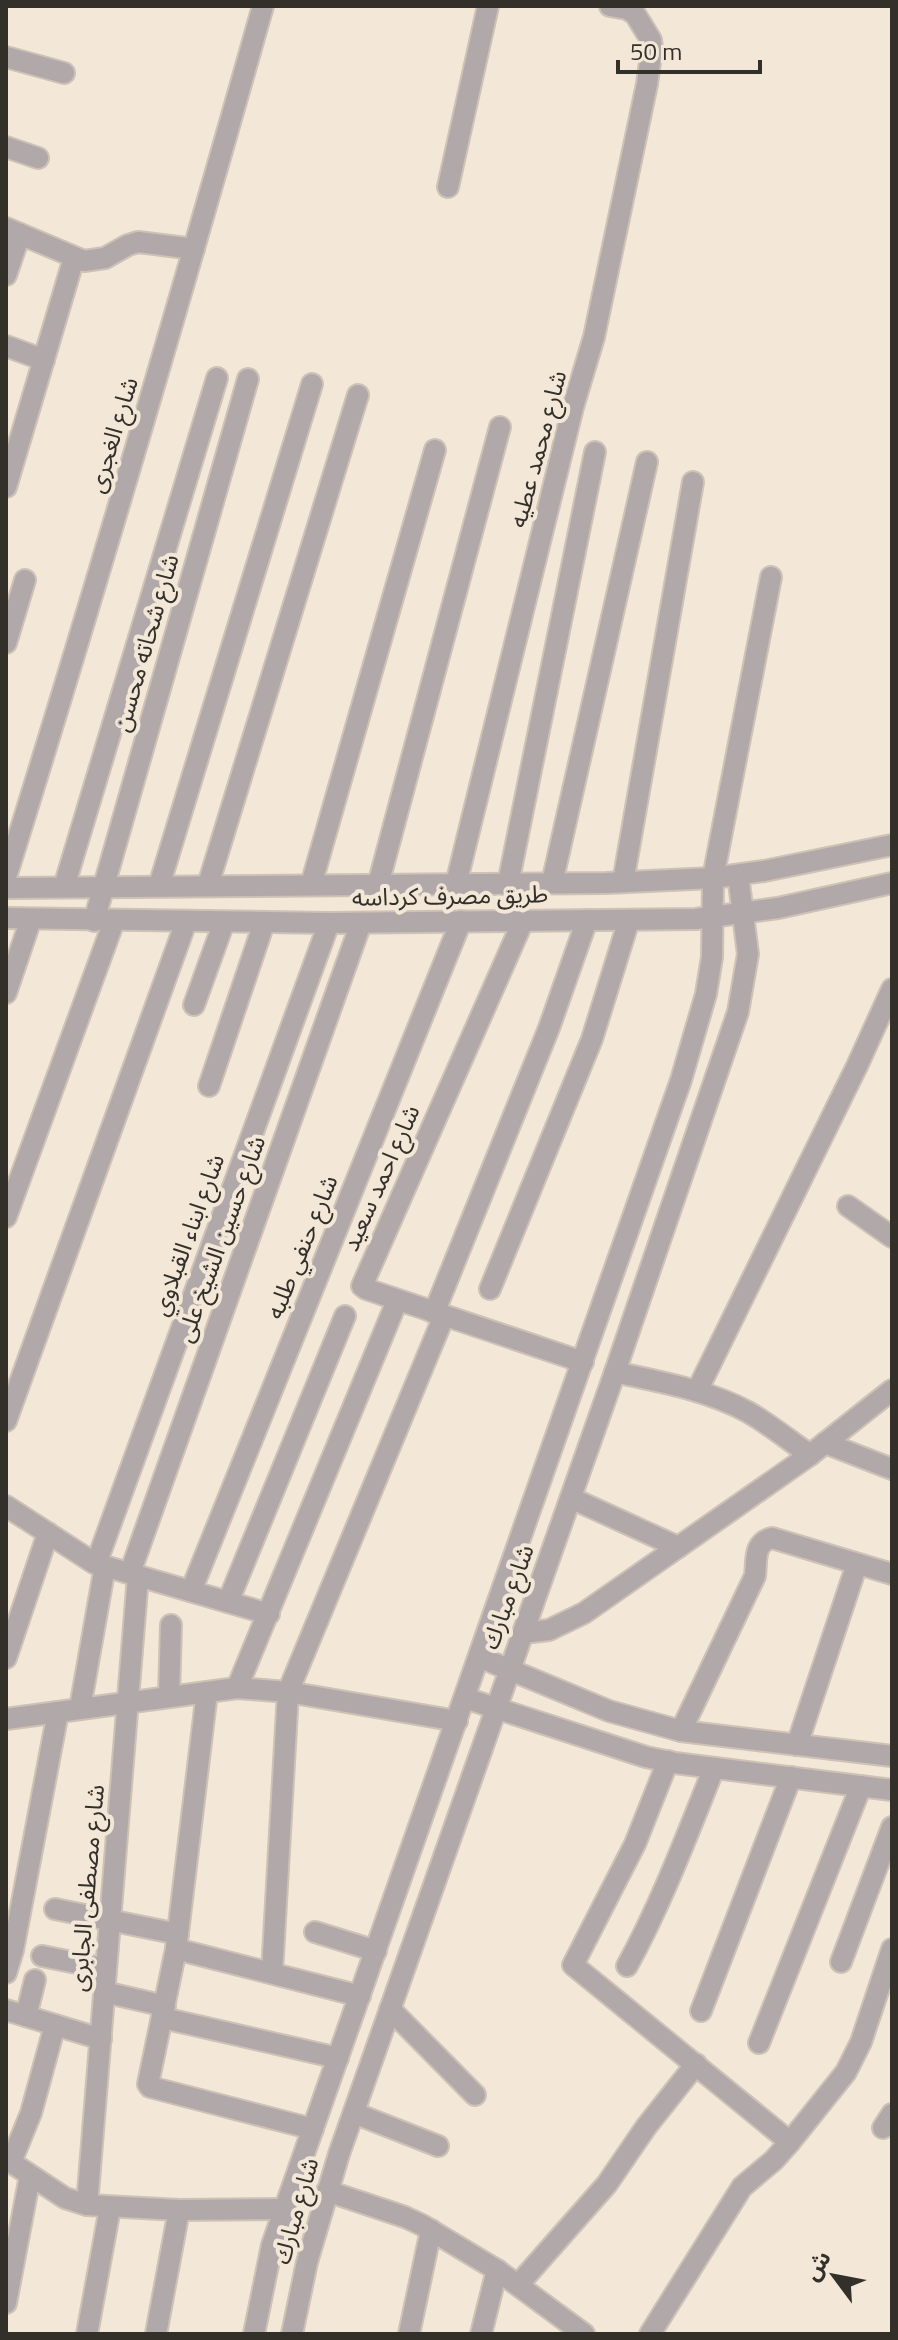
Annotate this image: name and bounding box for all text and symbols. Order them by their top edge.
scale bar [618,24,760,74]
text: 50 m [630,33,682,69]
street label: شارع محمد عطيه [499,366,575,531]
street label: شارع الغجرى [77,372,147,497]
street label: شارع شحاته محسن [103,550,188,736]
street label: طريق مصرف كرداسه [352,875,548,915]
street label: شارع احمد سعيد [332,1099,428,1257]
street label: شارع حسين الشيخ على [166,1130,274,1347]
street label: شارع ابناء القبلاوي [141,1149,235,1321]
street label: شارع حنفي طلبه [256,1169,348,1325]
street label: شارع مبارك [471,1539,543,1654]
street label: شارع مصطفى الجابرى [59,1783,113,1993]
street label: شارع مبارك [263,2153,327,2268]
north arrow [794,2236,874,2316]
text: ش [795,2244,839,2287]

